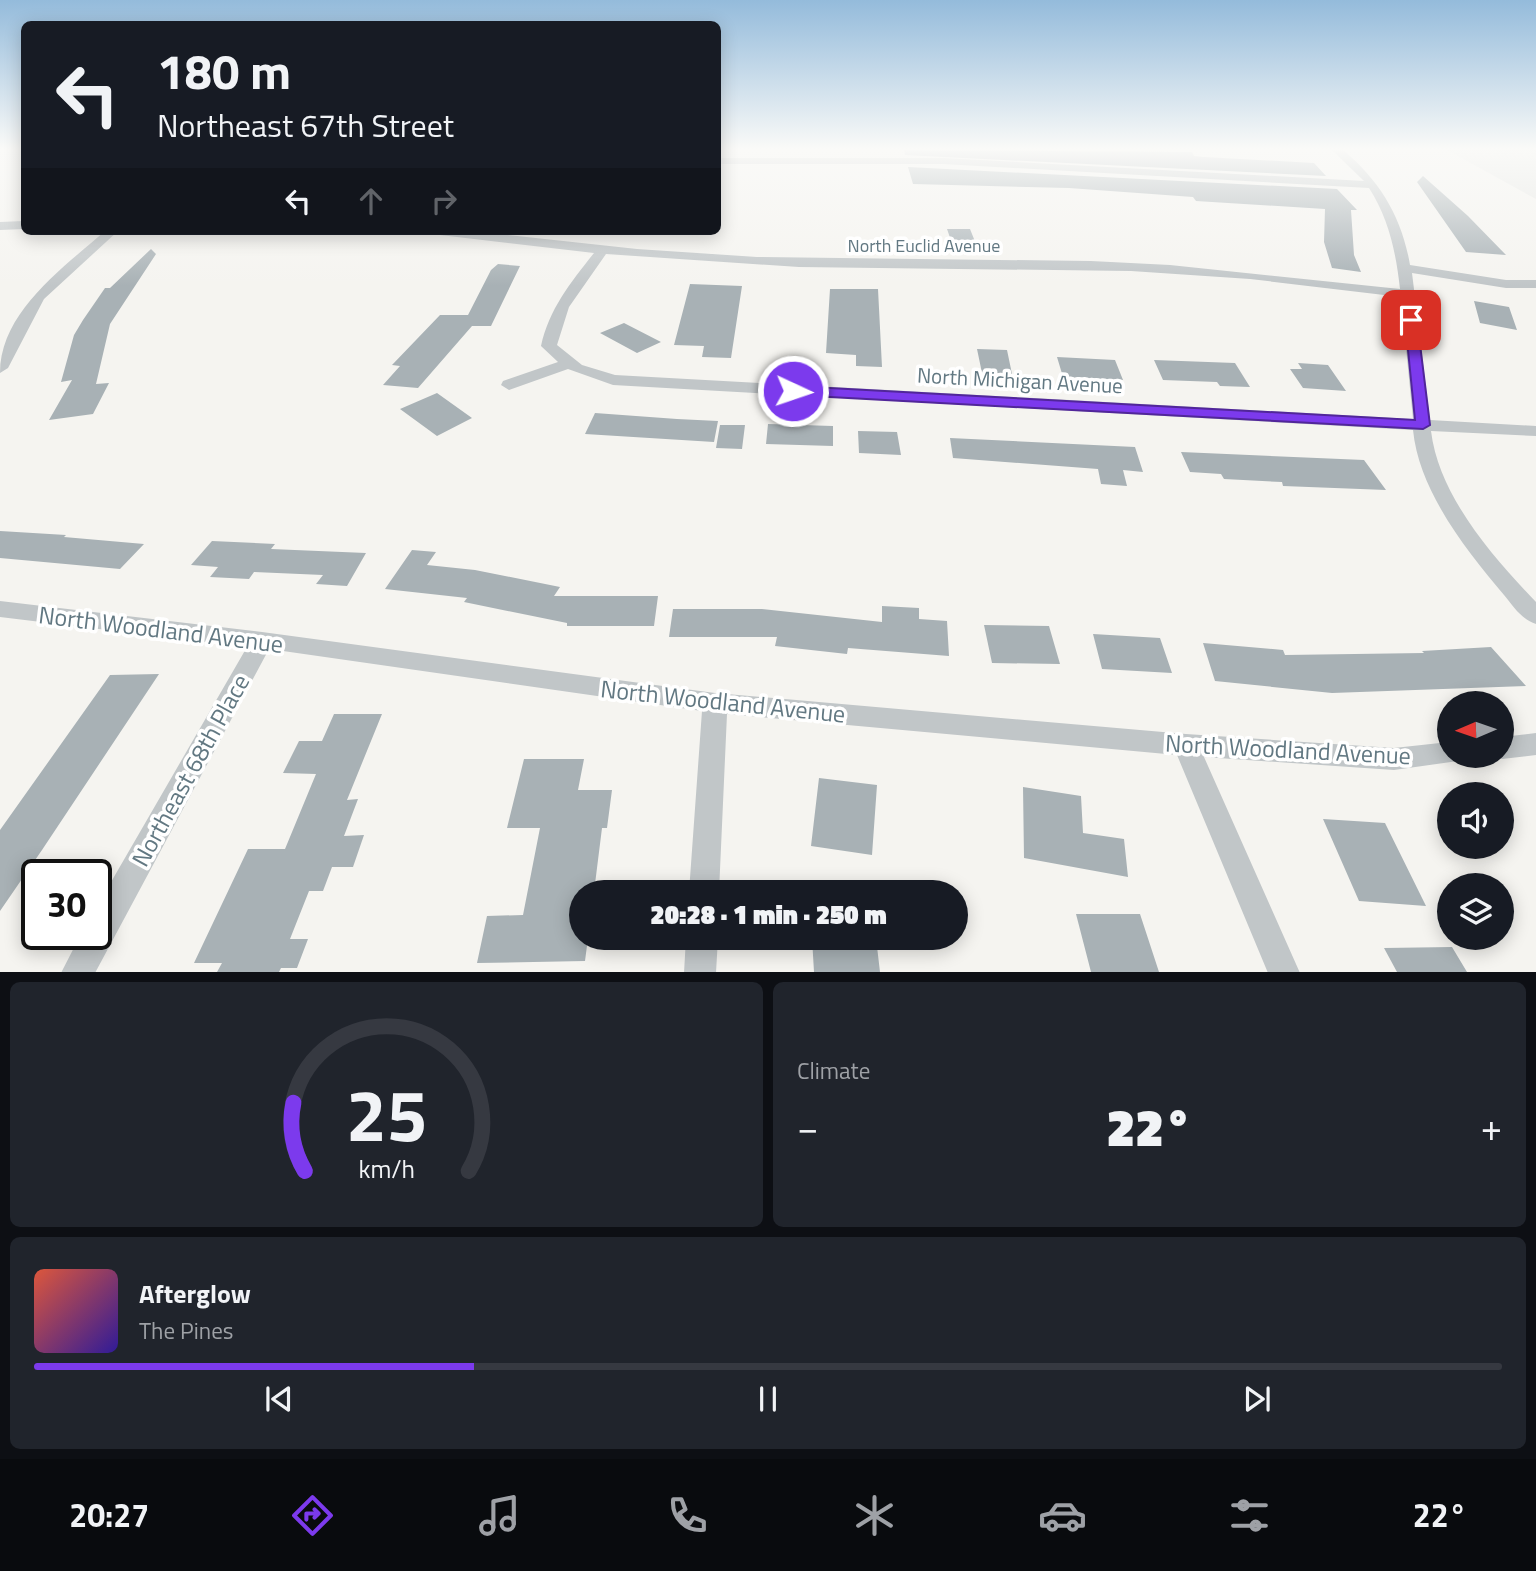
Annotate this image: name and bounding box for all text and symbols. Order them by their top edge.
text: 180 m [157,33,291,108]
icon: left [42,49,133,140]
text: Northeast 67th Street [157,101,454,149]
icon: left [279,182,317,220]
icon: ahead [352,182,390,220]
icon: right [425,182,463,220]
street label: North Euclid Avenue [848,232,1000,259]
pin [1381,290,1441,350]
icon: arrive [1392,301,1430,339]
position arrow [756,354,830,428]
street label: North Michigan Avenue [916,359,1124,401]
street label: North Woodland Avenue [37,596,285,662]
street label: Northeast 68th Place [122,667,258,873]
street label: North Woodland Avenue [599,670,847,732]
north arrow [1437,691,1514,768]
map controls [1437,691,1514,950]
street label: North Woodland Avenue [1164,725,1412,773]
button: sound [1437,782,1514,859]
speed limit sign: 30 [21,859,112,950]
button: layers [1437,873,1514,950]
text: 20:28 · 1 min · 250 m [650,895,887,934]
text: Climate [797,1053,870,1088]
text: 25 [346,1059,427,1169]
text: 22° [1107,1087,1192,1166]
text: − [797,1098,818,1156]
text: + [1481,1098,1502,1156]
text: km/h [358,1149,415,1187]
text: Afterglow [139,1274,251,1313]
text: The Pines [139,1313,233,1348]
icon: previous [260,1380,298,1418]
icon: pause [749,1380,787,1418]
icon: next [1238,1380,1276,1418]
text: 20:27 [69,1491,149,1539]
icon: directions [288,1491,337,1540]
icon: music [475,1491,524,1540]
icon: phone [663,1491,712,1540]
icon: climate [850,1491,899,1540]
icon: car [1038,1491,1087,1540]
icon: filters [1225,1491,1274,1540]
text: 22° [1413,1491,1467,1539]

